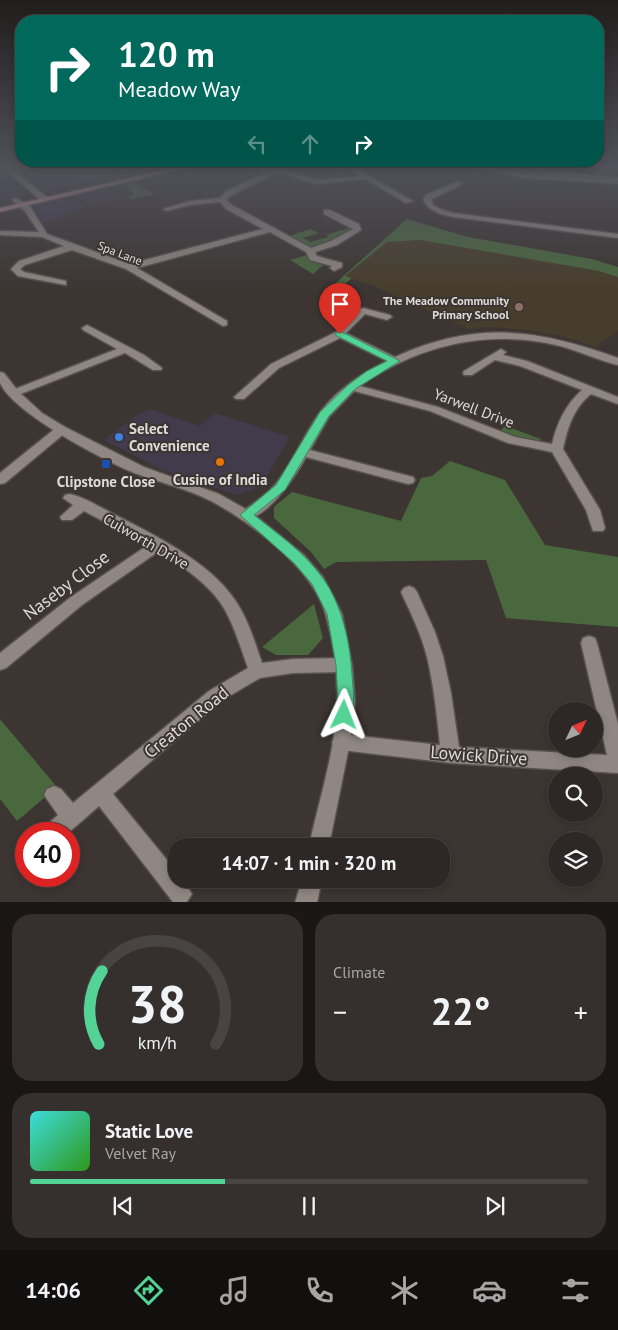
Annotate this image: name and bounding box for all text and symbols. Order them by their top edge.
text: 120 m [118,31,215,77]
icon: right [35,35,100,100]
text: Meadow Way [118,75,240,103]
icon: left [243,130,271,158]
icon: ahead [296,130,324,158]
icon: right [349,130,377,158]
street label: Spa Lane [96,238,144,268]
pin [319,283,361,334]
icon: arrive [326,290,354,318]
place label: The Meadow Community Primary School [383,293,509,322]
marker: The Meadow Community Primary School [513,301,525,313]
street label: Yarwell Drive [431,384,517,432]
place label: Select Convenience [129,419,210,455]
marker: Select Convenience [113,431,125,443]
marker: Cusine of India [214,456,226,468]
marker: Clipstone Close [100,458,112,470]
place label: Cusine of India [173,470,267,489]
place label: Clipstone Close [57,472,156,491]
street label: Culworth Drive [100,509,192,573]
street label: Naseby Close [18,545,114,625]
street label: Creaton Road [139,681,233,763]
position arrow [317,688,369,740]
north arrow [548,702,602,758]
map controls [548,702,603,887]
street label: Lowick Drive [430,740,528,770]
button: search [548,767,603,822]
speed limit sign: 40 [15,822,80,887]
button: layers [548,832,603,887]
text: 14:07 · 1 min · 320 m [222,851,396,875]
text: Climate [333,962,385,982]
text: 38 [128,970,187,1037]
text: 22° [431,986,490,1035]
text: − [333,993,347,1030]
text: + [574,993,588,1030]
text: km/h [138,1031,177,1054]
text: Static Love [105,1119,193,1143]
text: Velvet Ray [105,1143,176,1163]
icon: previous [109,1192,137,1220]
icon: pause [295,1192,323,1220]
icon: next [481,1192,509,1220]
icon: directions [131,1273,166,1308]
icon: music [217,1273,252,1308]
icon: phone [302,1273,337,1308]
icon: climate [387,1273,422,1308]
icon: car [472,1273,507,1308]
icon: filters [558,1273,593,1308]
text: 14:06 [25,1276,81,1304]

